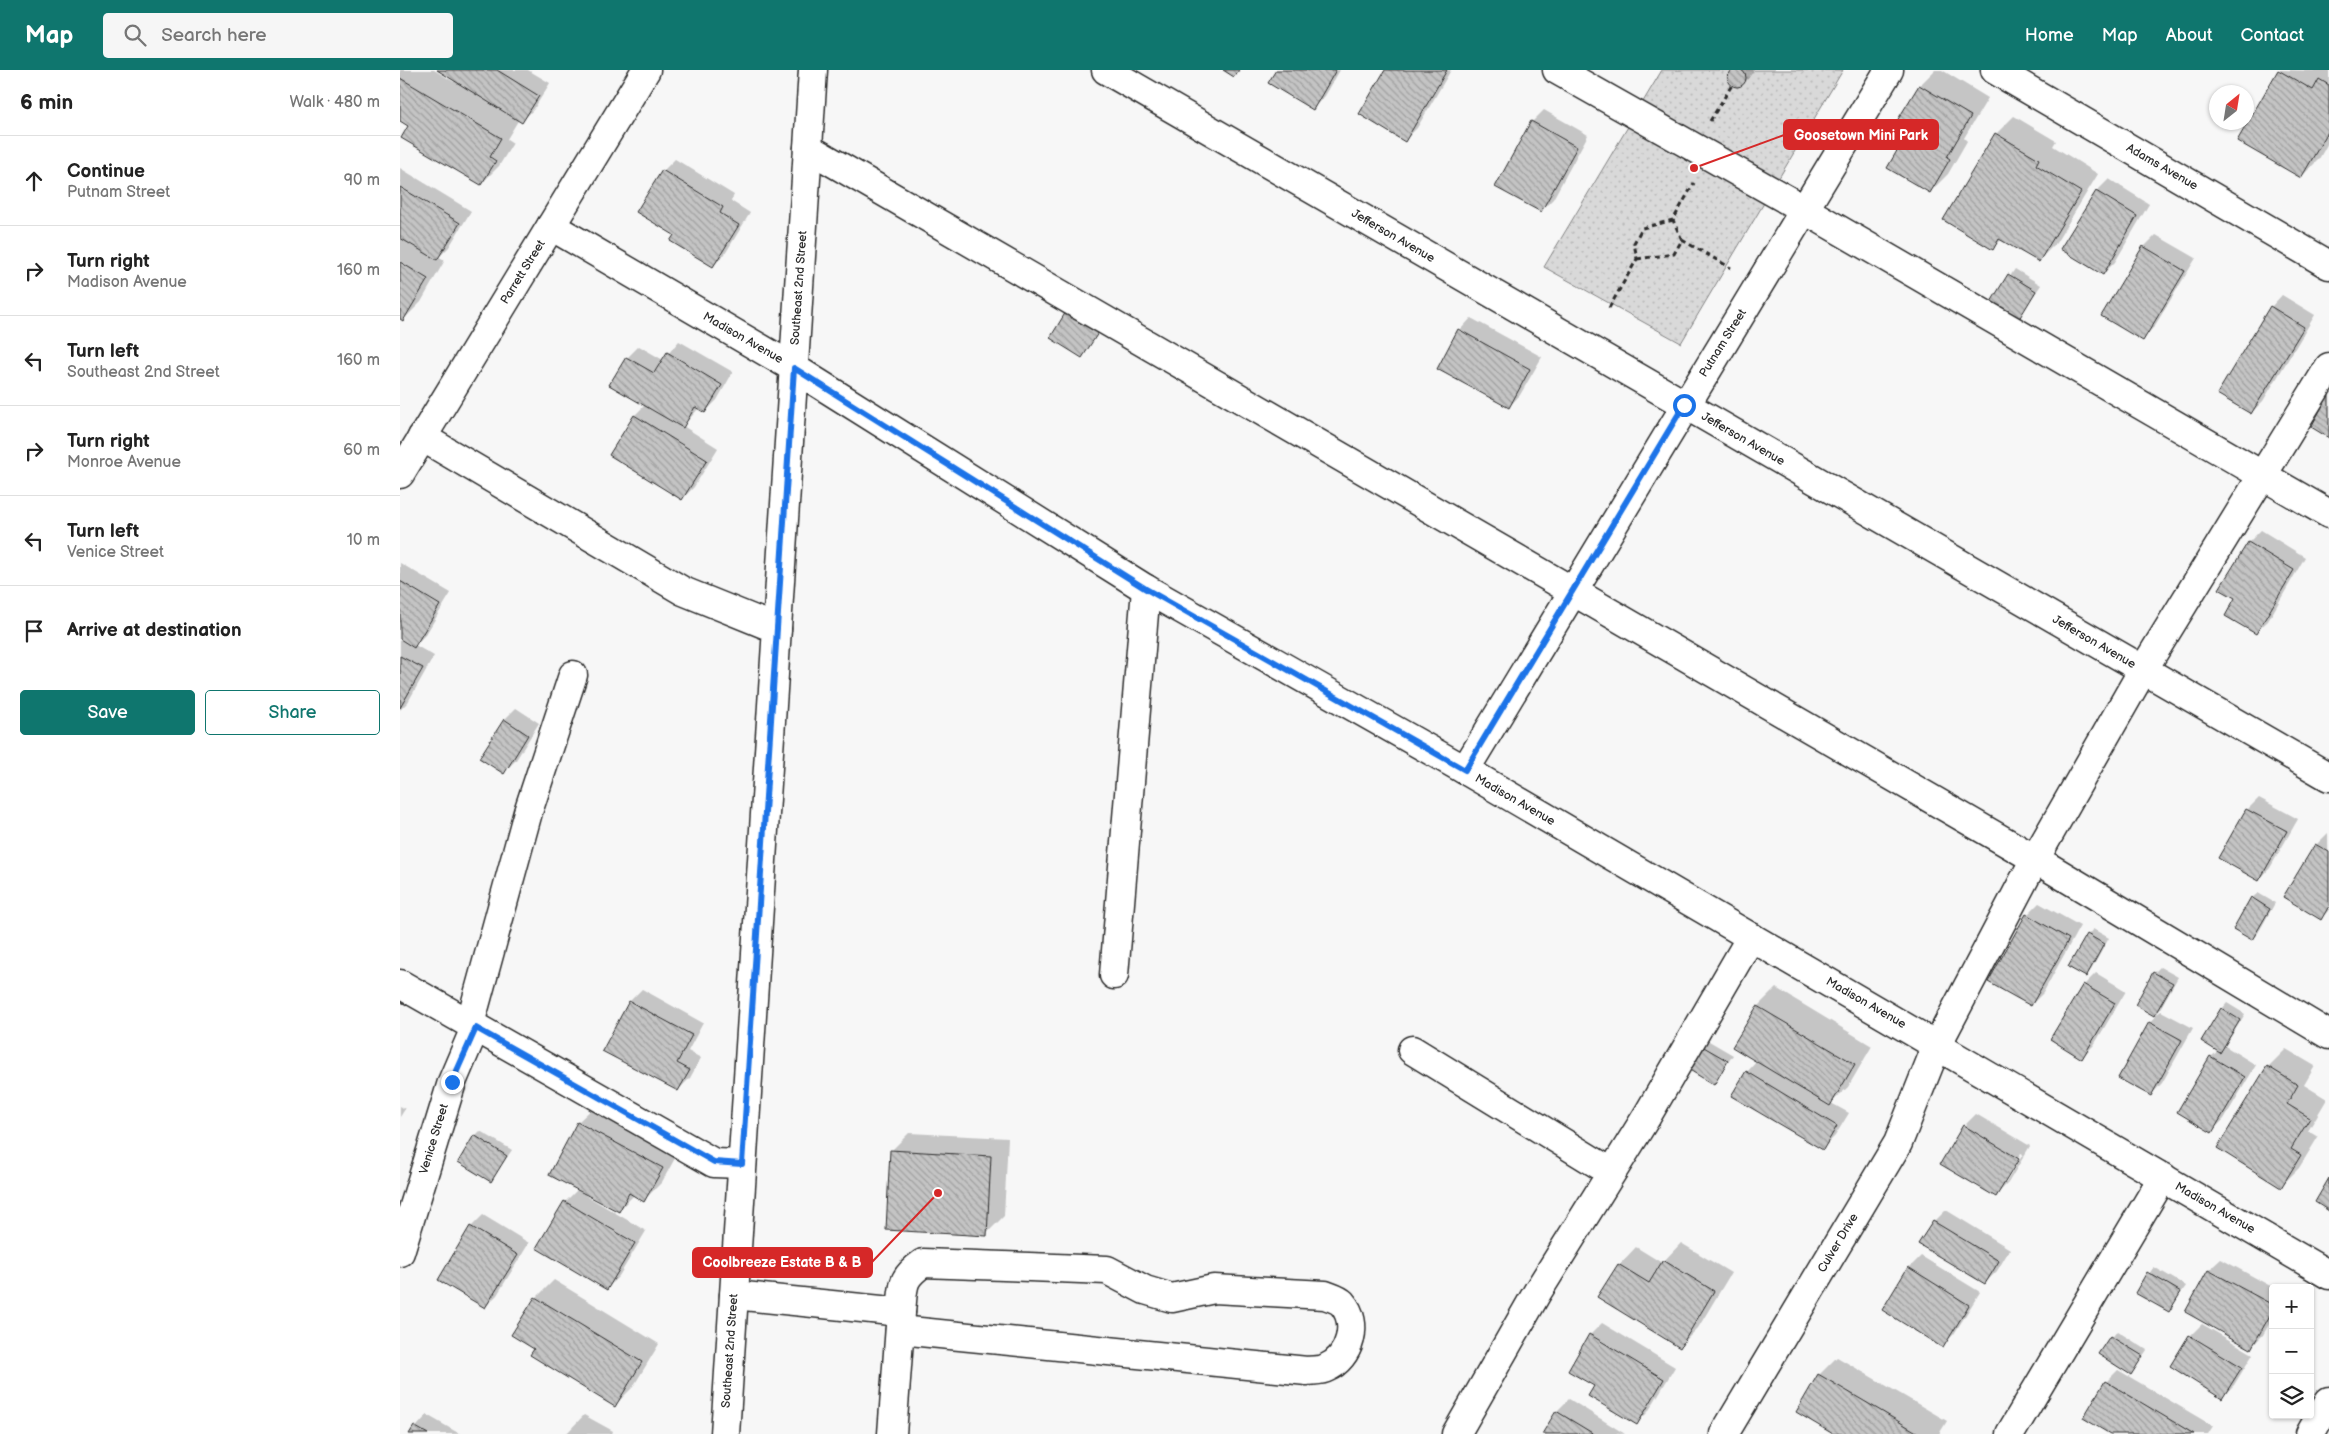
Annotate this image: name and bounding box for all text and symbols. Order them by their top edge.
search box [103,13,453,58]
text: Map [25,21,73,50]
icon: search [121,21,149,49]
text: Search here [161,24,267,47]
text: Home [2025,25,2074,46]
text: Map [2102,25,2138,46]
text: About [2166,25,2213,46]
text: Contact [2241,25,2304,46]
north arrow [2209,85,2254,130]
text: 6 min [20,90,73,115]
text: Walk · 480 m [289,93,380,112]
callout: Goosetown Mini Park [1784,120,1938,149]
text: Goosetown Mini Park [1794,127,1929,144]
street label: Adams Avenue [2124,140,2200,194]
text: Continue [67,160,145,183]
icon: ahead [20,167,48,195]
text: 90 m [344,171,380,190]
text: Putnam Street [67,183,170,202]
street label: Jefferson Avenue [1349,206,1437,266]
street label: Southeast 2nd Street [788,230,810,346]
street label: Parrett Street [497,237,549,307]
text: Turn right [67,250,150,273]
icon: right [20,257,48,285]
text: 160 m [337,261,380,280]
text: Madison Avenue [67,273,187,292]
street label: Putnam Street [1696,306,1750,380]
street label: Madison Avenue [700,309,786,367]
text: Turn left [67,340,139,363]
icon: left [20,347,48,375]
text: 160 m [337,351,380,370]
text: Southeast 2nd Street [67,363,220,382]
route start [1673,394,1696,417]
street label: Jefferson Avenue [1699,409,1787,469]
text: Turn right [67,430,150,453]
icon: right [20,437,48,465]
text: 60 m [343,441,380,460]
text: Monroe Avenue [67,453,181,472]
text: Turn left [67,520,139,543]
icon: left [20,527,48,555]
text: 10 m [347,531,380,550]
text: Venice Street [67,543,164,562]
street label: Jefferson Avenue [2050,612,2138,672]
icon: arrive [20,617,48,645]
text: Arrive at destination [67,619,242,642]
button: Save [20,690,195,735]
button: Share [205,690,380,735]
street label: Madison Avenue [1472,771,1558,829]
street label: Madison Avenue [1823,974,1909,1032]
route end [441,1071,464,1094]
street label: Venice Street [416,1102,452,1176]
street label: Madison Avenue [2172,1179,2258,1237]
street label: Culver Drive [1814,1211,1862,1275]
callout: Coolbreeze Estate B & B [693,1248,872,1277]
text: Coolbreeze Estate B & B [703,1254,862,1271]
map controls [2269,1284,2314,1419]
button: + [2269,1284,2314,1329]
street label: Southeast 2nd Street [719,1293,741,1409]
button: − [2269,1329,2314,1374]
button: layers [2269,1374,2314,1419]

